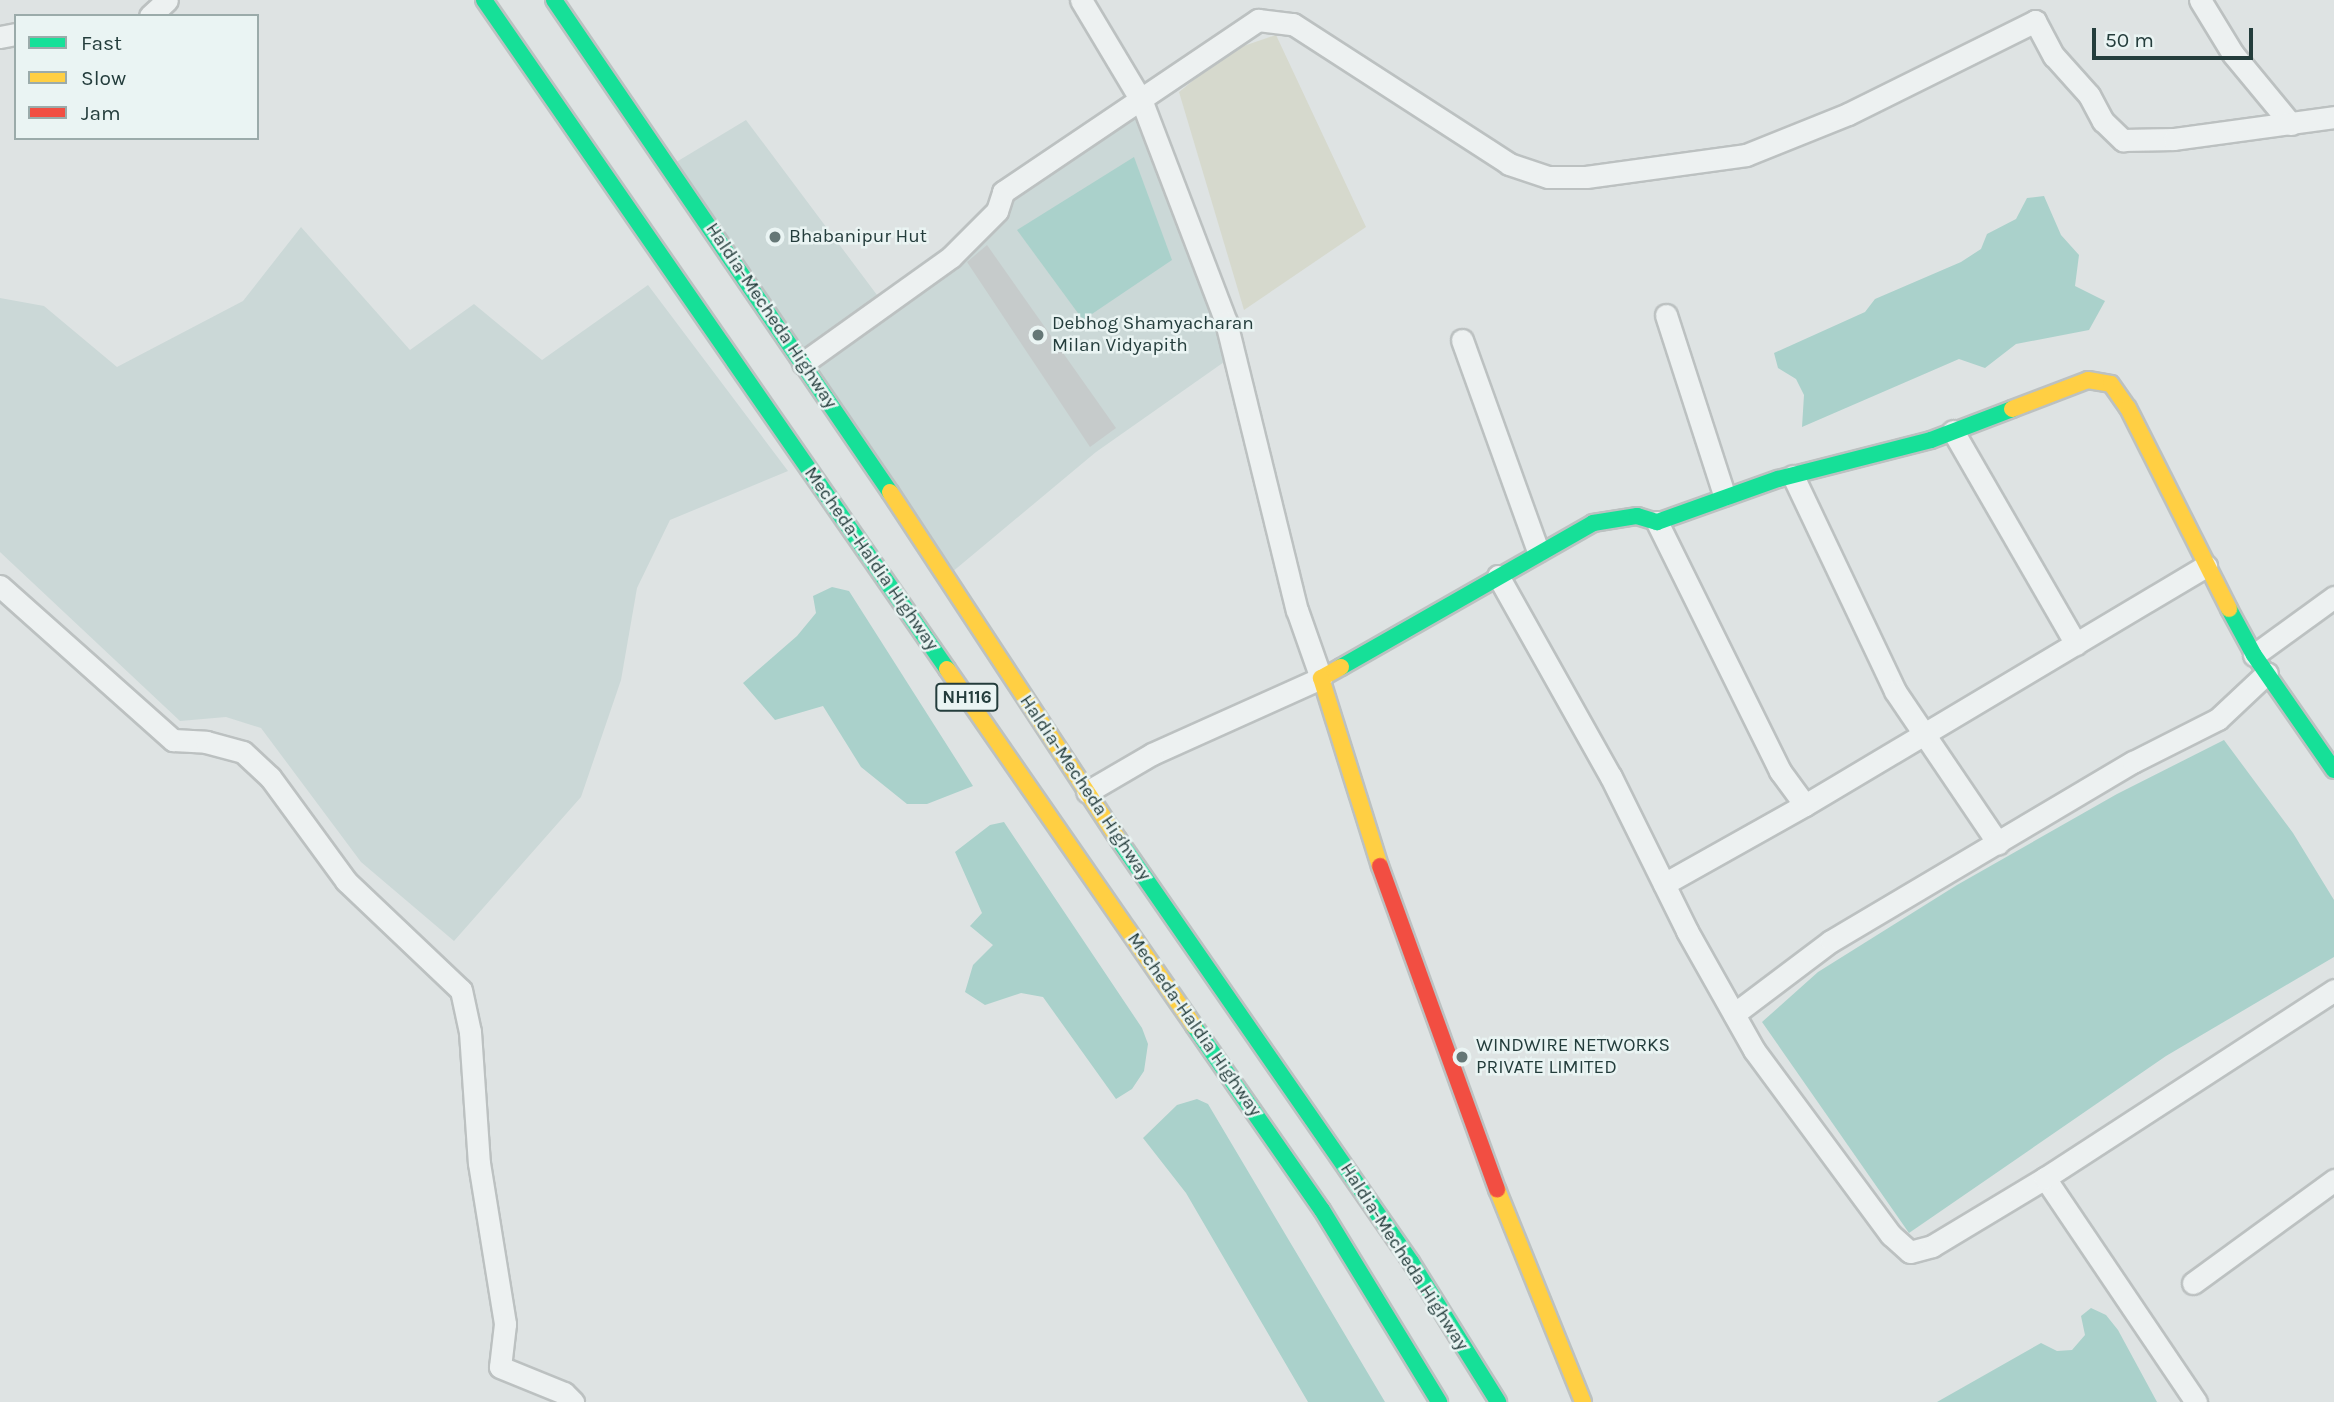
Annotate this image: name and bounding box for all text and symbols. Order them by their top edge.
legend [14,14,259,140]
scale bar [2096,14,2257,58]
text: 50 m [2105,28,2154,52]
text: Fast [81,31,122,55]
text: Slow [81,66,126,90]
text: Jam [81,101,121,125]
street label: Haldia-Mecheda Highway [700,219,842,413]
place label: Bhabanipur Hut [789,226,927,248]
marker: Bhabanipur Hut [767,229,783,245]
place label: Debhog Shamyacharan Milan Vidyapith [1052,313,1254,357]
marker: Debhog Shamyacharan Milan Vidyapith [1030,327,1046,343]
street label: Mecheda-Haldia Highway [799,463,943,655]
road number: NH116 [934,682,1000,712]
street label: Haldia-Mecheda Highway [1014,691,1156,885]
street label: Mecheda-Haldia Highway [1122,929,1266,1121]
place label: WINDWIRE NETWORKS PRIVATE LIMITED [1476,1035,1670,1079]
marker: WINDWIRE NETWORKS PRIVATE LIMITED [1454,1049,1470,1065]
street label: Haldia-Mecheda Highway [1335,1159,1473,1355]

